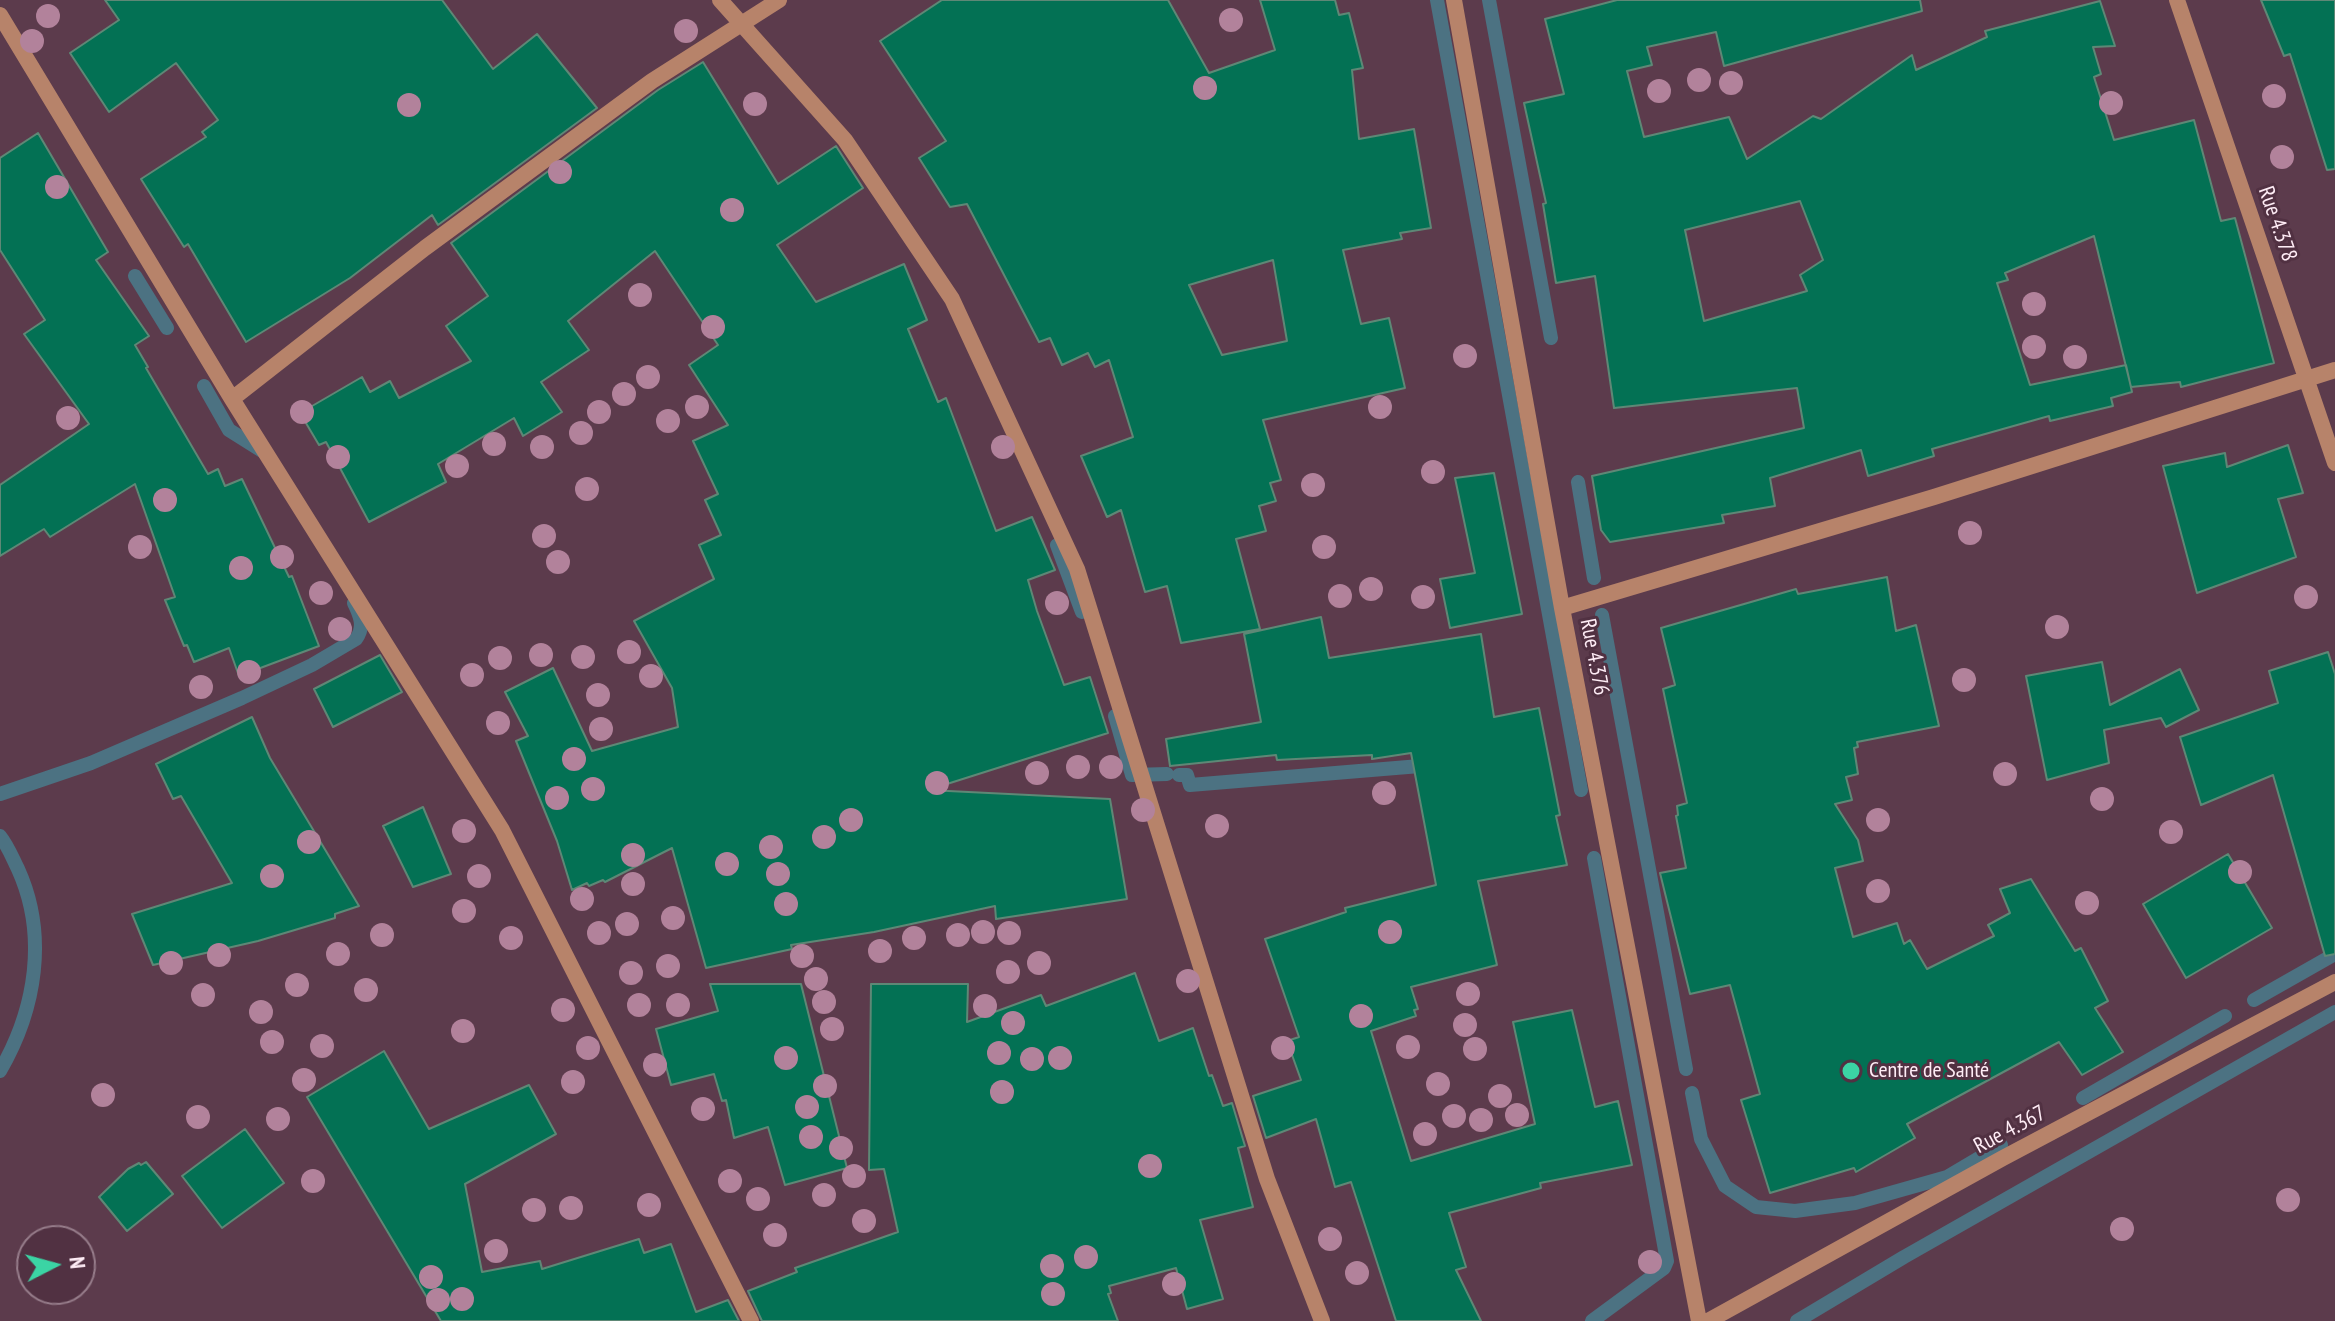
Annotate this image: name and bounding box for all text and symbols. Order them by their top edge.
street label: Rue 4.378 [2252,183,2302,265]
street label: Rue 4.376 [1574,617,1614,697]
place label: Centre de Santé [1869,1058,1989,1084]
marker: Centre de Santé [1840,1060,1862,1082]
street label: Rue 4.367 [1970,1100,2050,1160]
north arrow [16,1225,96,1305]
text: N [63,1255,92,1270]

